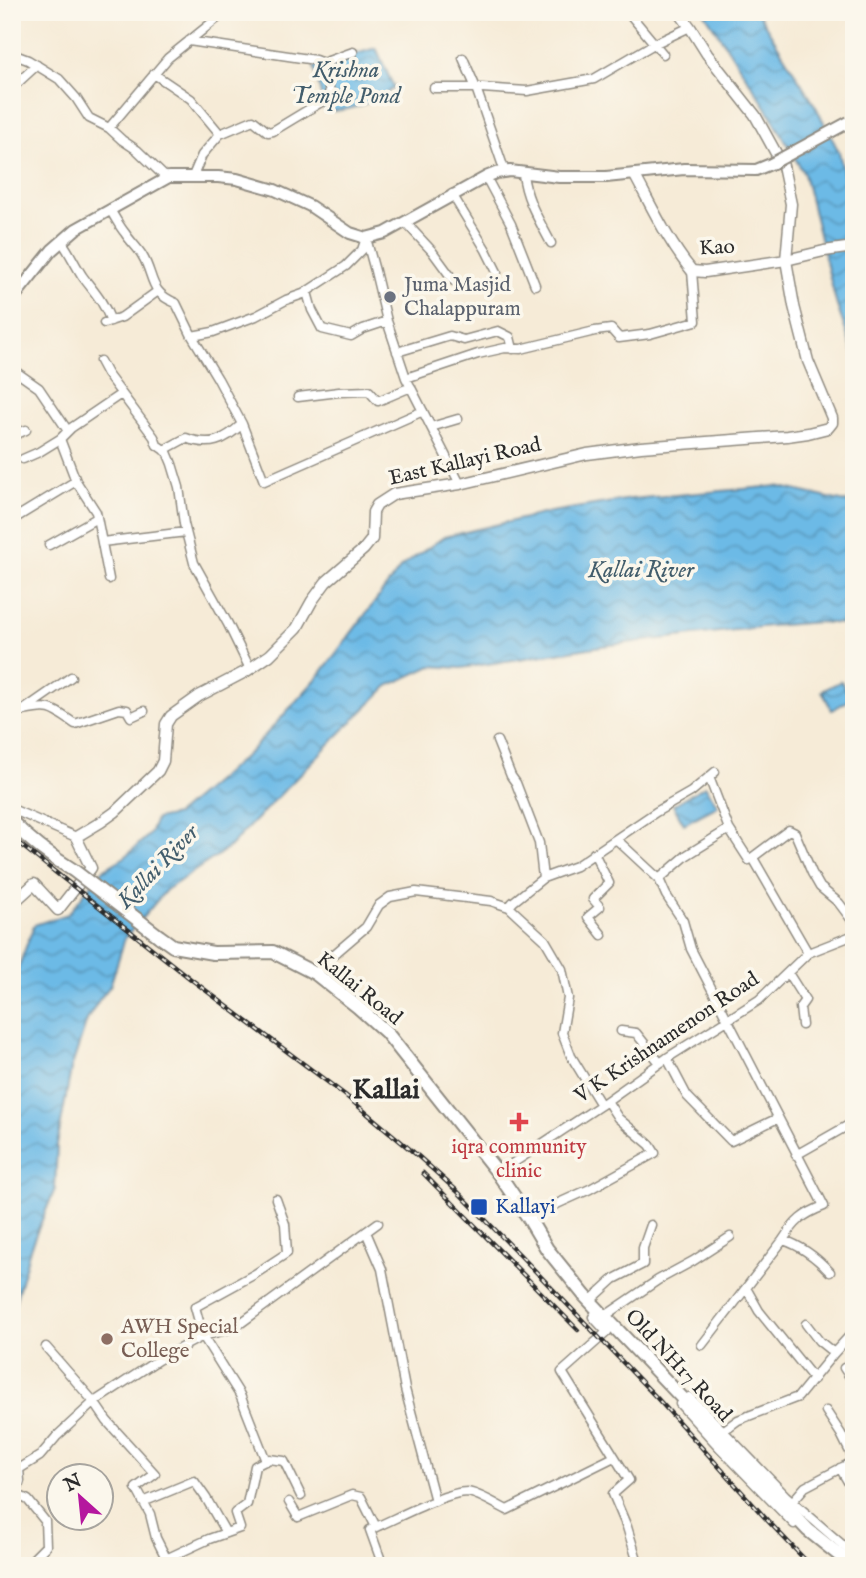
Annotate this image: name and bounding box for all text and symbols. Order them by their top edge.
water label: Krishna Temple Pond [291,56,403,111]
street label: Kao [699,234,735,262]
place label: Juma Masjid Chalappuram [402,272,521,323]
marker: Juma Masjid Chalappuram [382,289,398,305]
street label: East Kallayi Road [386,431,545,493]
water label: Kallai River [587,556,695,585]
water label: Kallai River [110,818,206,916]
street label: Kallai Road [311,946,408,1032]
street label: V K Krishnamenon Road [569,966,765,1110]
district label: Kallai [352,1073,420,1108]
marker: iqra community clinic [509,1112,529,1132]
place label: iqra community clinic [451,1134,587,1185]
place label: Kallayi [495,1194,556,1221]
marker: Kallayi [469,1197,489,1217]
street label: Old NH17 Road [619,1304,738,1429]
place label: AWH Special College [120,1314,238,1365]
marker: AWH Special College [99,1331,115,1347]
north arrow [46,1462,116,1532]
text: N [60,1469,86,1499]

